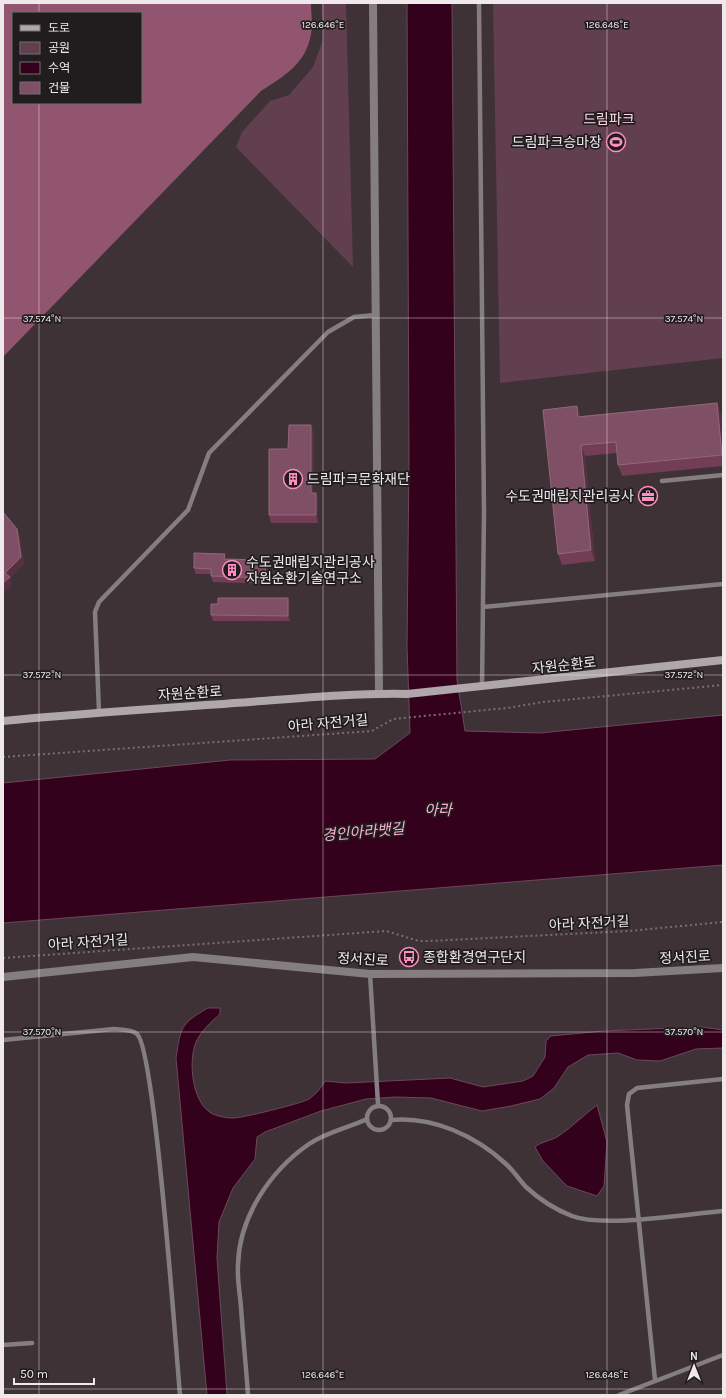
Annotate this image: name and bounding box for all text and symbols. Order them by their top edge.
legend [12,12,142,104]
text: 126.646°E [302,19,344,31]
text: 126.648°E [585,19,629,31]
text: 도로 [48,21,70,35]
text: 공원 [48,41,70,55]
text: 수역 [48,61,70,75]
text: 건물 [48,81,70,95]
park label: 드림파크 [583,111,635,128]
sports icon: 드림파크승마장 [605,131,627,153]
place label: 드림파크승마장 [512,134,602,151]
text: 37.574°N [23,313,61,325]
text: 37.574°N [665,313,703,325]
building icon: 드림파크문화재단 [282,468,304,490]
place label: 드림파크문화재단 [307,471,410,488]
office icon: 수도권매립지관리공사 [637,485,659,507]
place label: 수도권매립지관리공사 [505,488,634,505]
place label: 수도권매립지관리공사 자원순환기술연구소 [246,554,375,587]
building icon: 수도권매립지관리공사 자원순환기술연구소 [221,559,243,581]
street label: 자원순환로 [531,654,597,677]
text: 37.572°N [23,669,61,681]
text: 37.572°N [665,669,703,681]
street label: 자원순환로 [157,683,223,704]
street label: 아라 자전거길 [287,712,369,735]
water label: 아라 [424,801,454,819]
water label: 경인아라뱃길 [321,819,406,845]
street label: 아라 자전거길 [548,913,630,934]
street label: 아라 자전거길 [47,931,129,954]
bus stop icon: 종합환경연구단지 [398,946,420,968]
street label: 정서진로 [659,948,711,967]
place label: 종합환경연구단지 [423,949,526,966]
street label: 정서진로 [337,950,389,969]
text: 37.570°N [23,1026,61,1038]
text: 37.570°N [665,1026,703,1038]
north arrow [674,1346,714,1386]
text: N [690,1350,698,1363]
scale bar [14,1360,94,1386]
text: 50 m [20,1367,48,1381]
text: 126.646°E [302,1369,344,1381]
text: 126.648°E [585,1369,629,1381]

